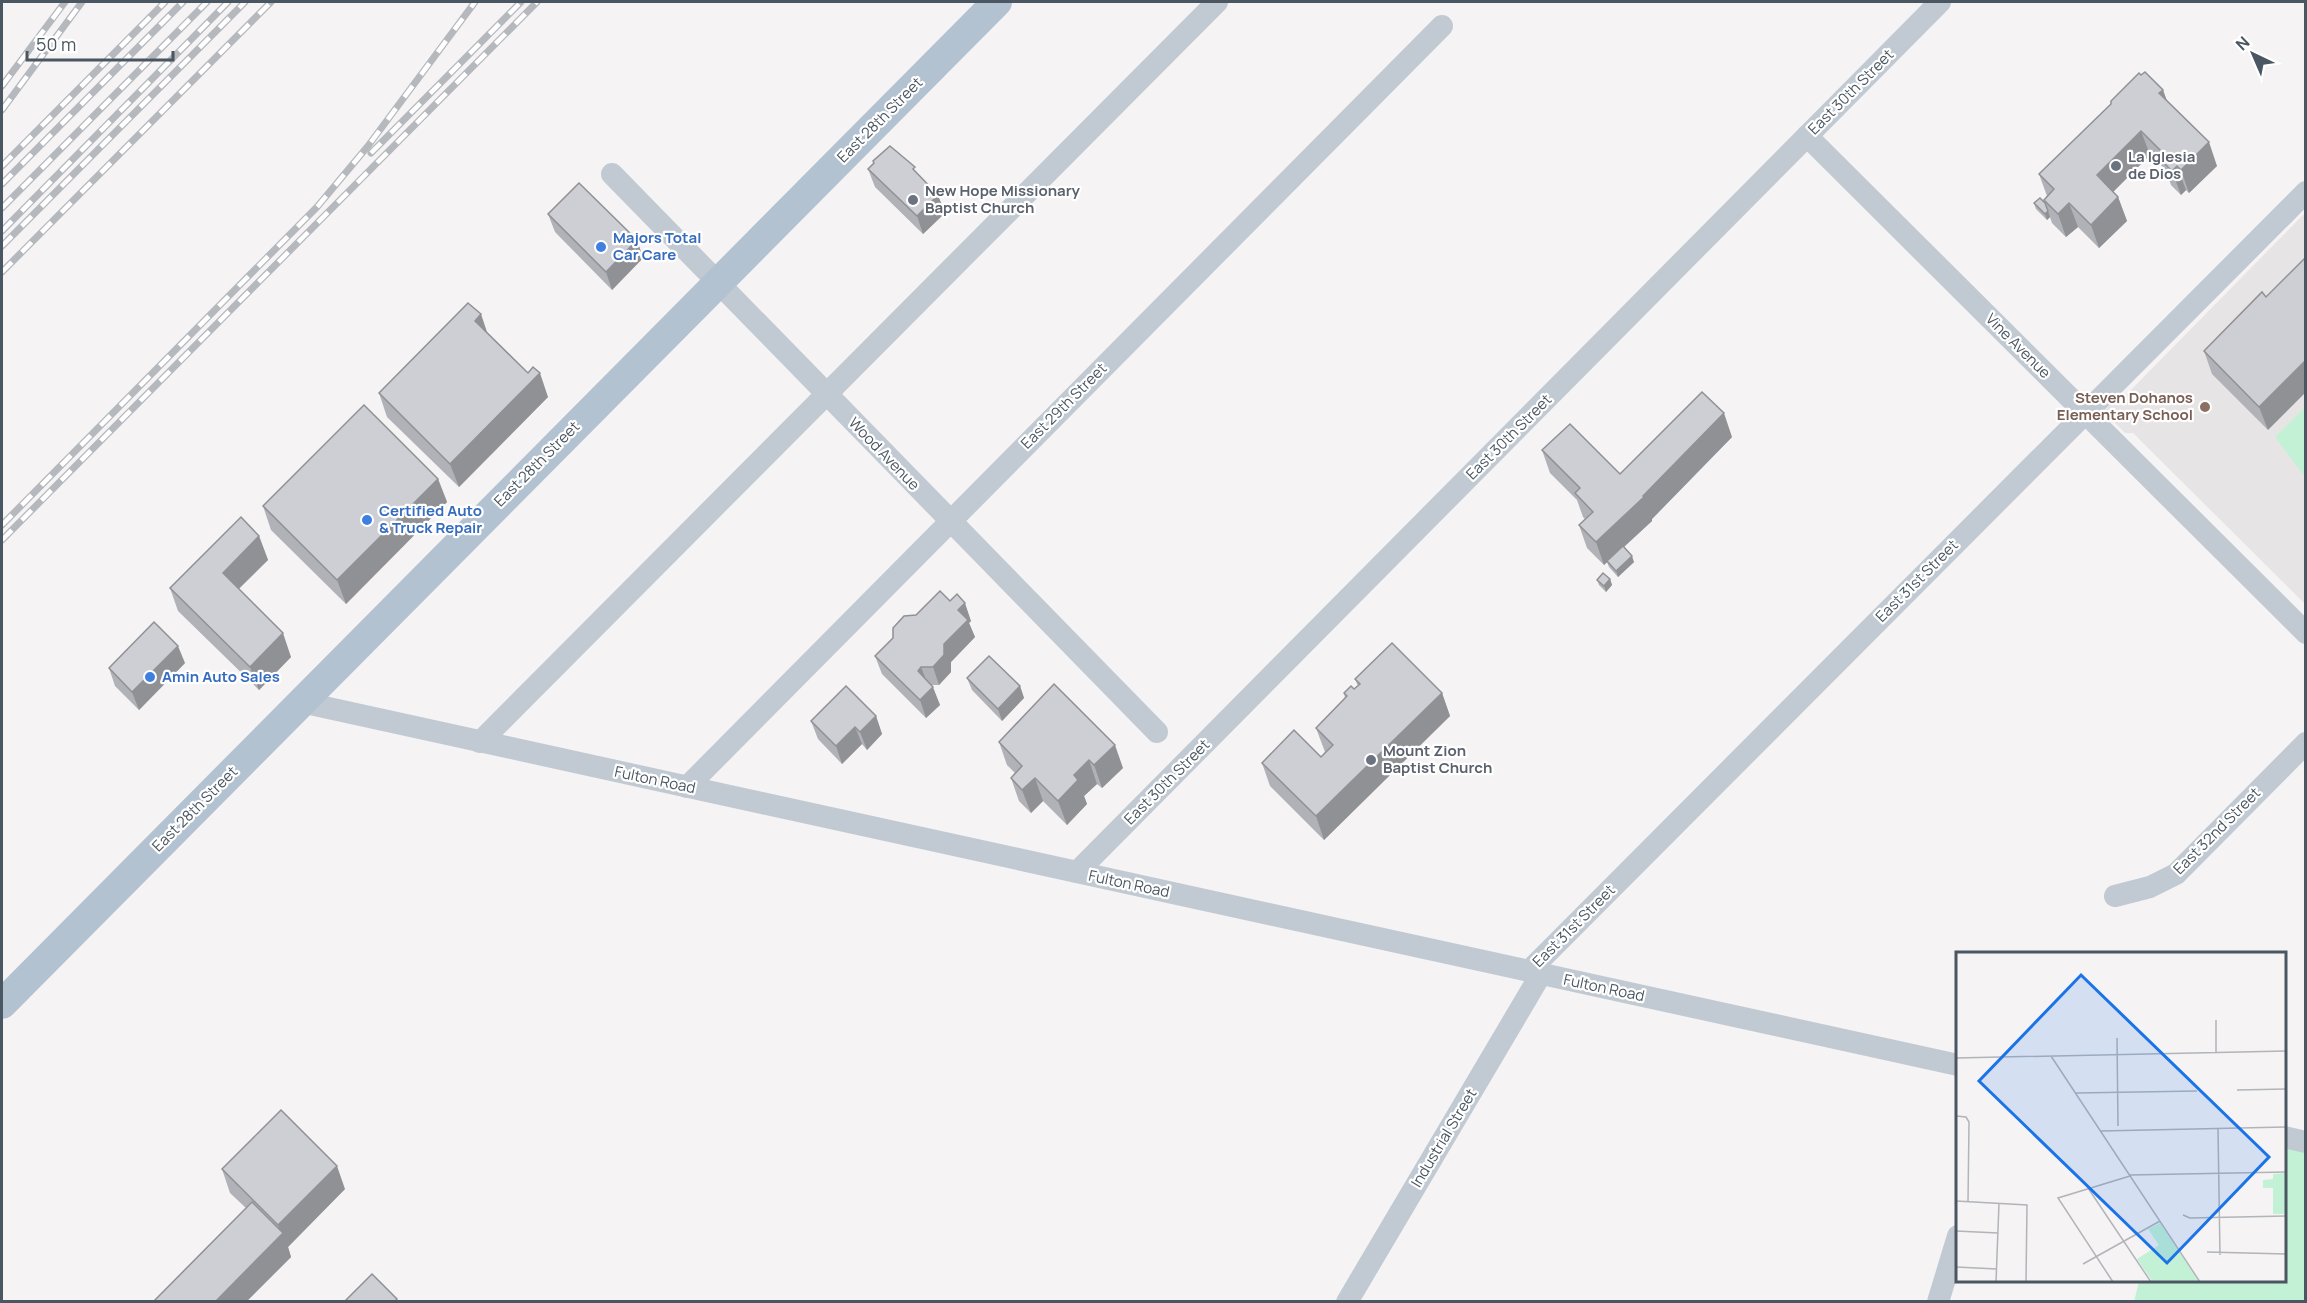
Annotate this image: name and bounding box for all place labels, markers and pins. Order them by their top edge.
place label: La Iglesia de Dios [2128,146,2195,184]
marker: La Iglesia de Dios [2109,159,2123,173]
place label: New Hope Missionary Baptist Church [925,180,1080,218]
marker: New Hope Missionary Baptist Church [906,193,920,207]
place label: Majors Total Car Care [613,227,701,265]
marker: Majors Total Car Care [594,240,608,254]
place label: Steven Dohanos Elementary School [2057,387,2193,425]
marker: Steven Dohanos Elementary School [2198,400,2212,414]
place label: Certified Auto & Truck Repair [379,500,482,538]
marker: Certified Auto & Truck Repair [360,513,374,527]
place label: Amin Auto Sales [162,666,280,687]
marker: Amin Auto Sales [143,670,157,684]
place label: Mount Zion Baptist Church [1383,740,1492,778]
marker: Mount Zion Baptist Church [1364,753,1378,767]

